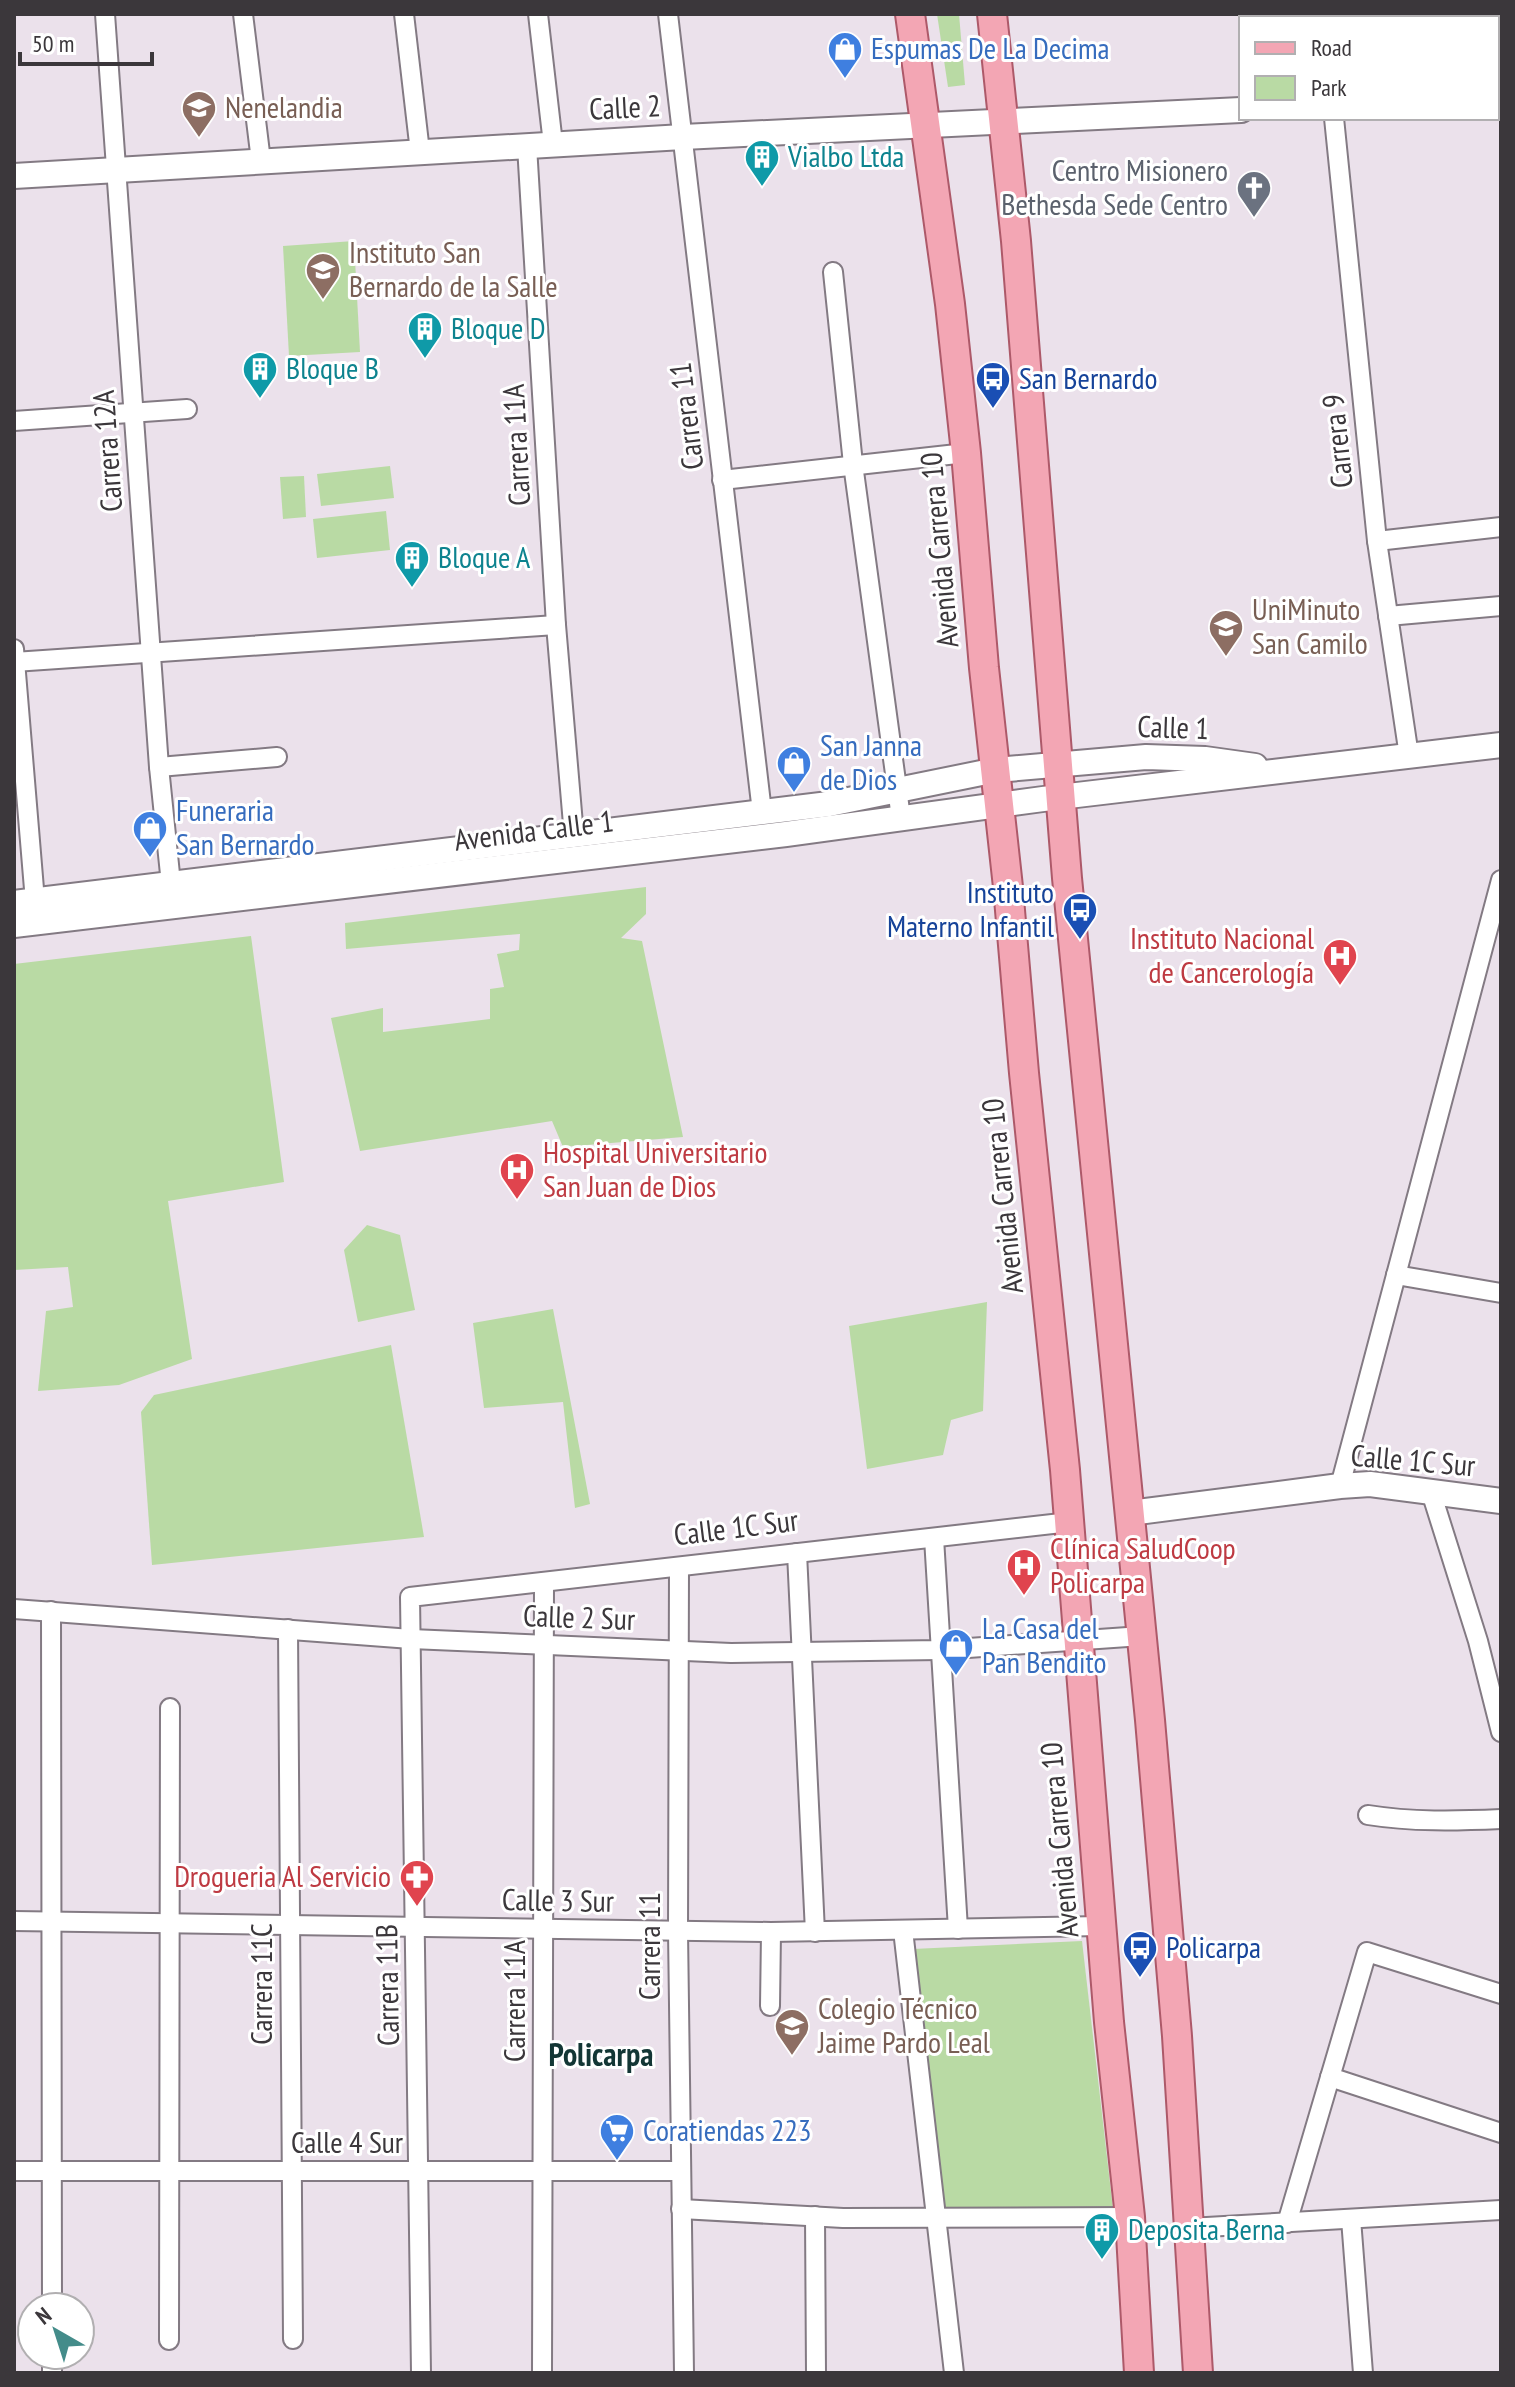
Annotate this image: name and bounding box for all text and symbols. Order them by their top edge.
scale bar [20,16,152,66]
legend [1239,16,1499,120]
text: 50 m [32,28,74,59]
place label: Espumas De La Decima [871,28,1110,67]
shop icon: Espumas De La Decima [826,30,864,80]
text: Road [1311,32,1352,63]
text: Park [1311,72,1347,103]
street label: Calle 2 [588,85,662,128]
place label: Nenelandia [225,87,343,126]
school or university icon: Nenelandia [180,89,218,139]
place label: Vialbo Ltda [787,136,904,175]
building icon: Vialbo Ltda [743,138,781,188]
place label: Centro Misionero Bethesda Sede Centro [1001,150,1228,223]
church icon: Centro Misionero Bethesda Sede Centro [1235,169,1273,219]
place label: Instituto San Bernardo de la Salle [349,232,558,305]
school or university icon: Instituto San Bernardo de la Salle [304,251,342,301]
place label: Bloque D [451,308,546,347]
building icon: Bloque D [406,310,444,360]
place label: Bloque B [286,348,379,387]
building icon: Bloque B [241,350,279,400]
place label: San Bernardo [1019,358,1157,397]
street label: Carrera 11 [660,360,711,472]
bus stop icon: San Bernardo [974,360,1012,410]
street label: Carrera 11A [493,382,538,507]
street label: Carrera 12A [83,388,130,513]
street label: Carrera 9 [1312,392,1361,490]
street label: Avenida Carrera 10 [911,451,966,650]
place label: Bloque A [438,537,531,576]
building icon: Bloque A [393,539,431,589]
place label: UniMinuto San Camilo [1252,589,1368,662]
school or university icon: UniMinuto San Camilo [1207,608,1245,658]
street label: Calle 1 [1137,706,1210,747]
place label: San Janna de Dios [820,725,922,798]
shop icon: San Janna de Dios [775,744,813,794]
place label: Funeraria San Bernardo [176,790,314,863]
street label: Avenida Calle 1 [452,800,616,859]
shop icon: Funeraria San Bernardo [131,809,169,859]
place label: Instituto Materno Infantil [887,872,1054,945]
bus stop icon: Instituto Materno Infantil [1061,891,1099,941]
place label: Instituto Nacional de Cancerología [1130,918,1314,991]
hospital icon: Instituto Nacional de Cancerología [1321,937,1359,987]
street label: Avenida Carrera 10 [972,1097,1031,1296]
place label: Hospital Universitario San Juan de Dios [543,1132,768,1205]
hospital icon: Hospital Universitario San Juan de Dios [498,1151,536,1201]
street label: Calle 1C Sur [1349,1435,1478,1484]
street label: Calle 1C Sur [671,1499,801,1553]
place label: Clínica SaludCoop Policarpa [1050,1528,1236,1601]
hospital icon: Clínica SaludCoop Policarpa [1005,1547,1043,1597]
street label: Calle 2 Sur [522,1595,636,1638]
place label: La Casa del Pan Bendito [982,1608,1106,1681]
shop icon: La Casa del Pan Bendito [937,1627,975,1677]
street label: Avenida Carrera 10 [1031,1741,1086,1940]
place label: Drogueria Al Servicio [174,1856,391,1895]
pharmacy icon: Drogueria Al Servicio [398,1858,436,1908]
street label: Calle 3 Sur [502,1879,615,1920]
street label: Carrera 11 [629,1892,668,2000]
street label: Carrera 11C [241,1923,280,2045]
street label: Carrera 11B [366,1924,407,2046]
place label: Policarpa [1166,1927,1261,1966]
bus stop icon: Policarpa [1121,1929,1159,1979]
street label: Carrera 11A [494,1939,533,2062]
place label: Colegio Técnico Jaime Pardo Leal [817,1988,990,2061]
school or university icon: Colegio Técnico Jaime Pardo Leal [773,2007,811,2057]
district label: Policarpa [549,2033,653,2075]
place label: Coratiendas 223 [643,2110,811,2149]
supermarket icon: Coratiendas 223 [598,2112,636,2162]
street label: Calle 4 Sur [291,2122,404,2161]
place label: Deposita Berna [1128,2209,1285,2248]
building icon: Deposita Berna [1083,2211,1121,2261]
north arrow [16,2291,96,2371]
text: N [30,2301,57,2330]

